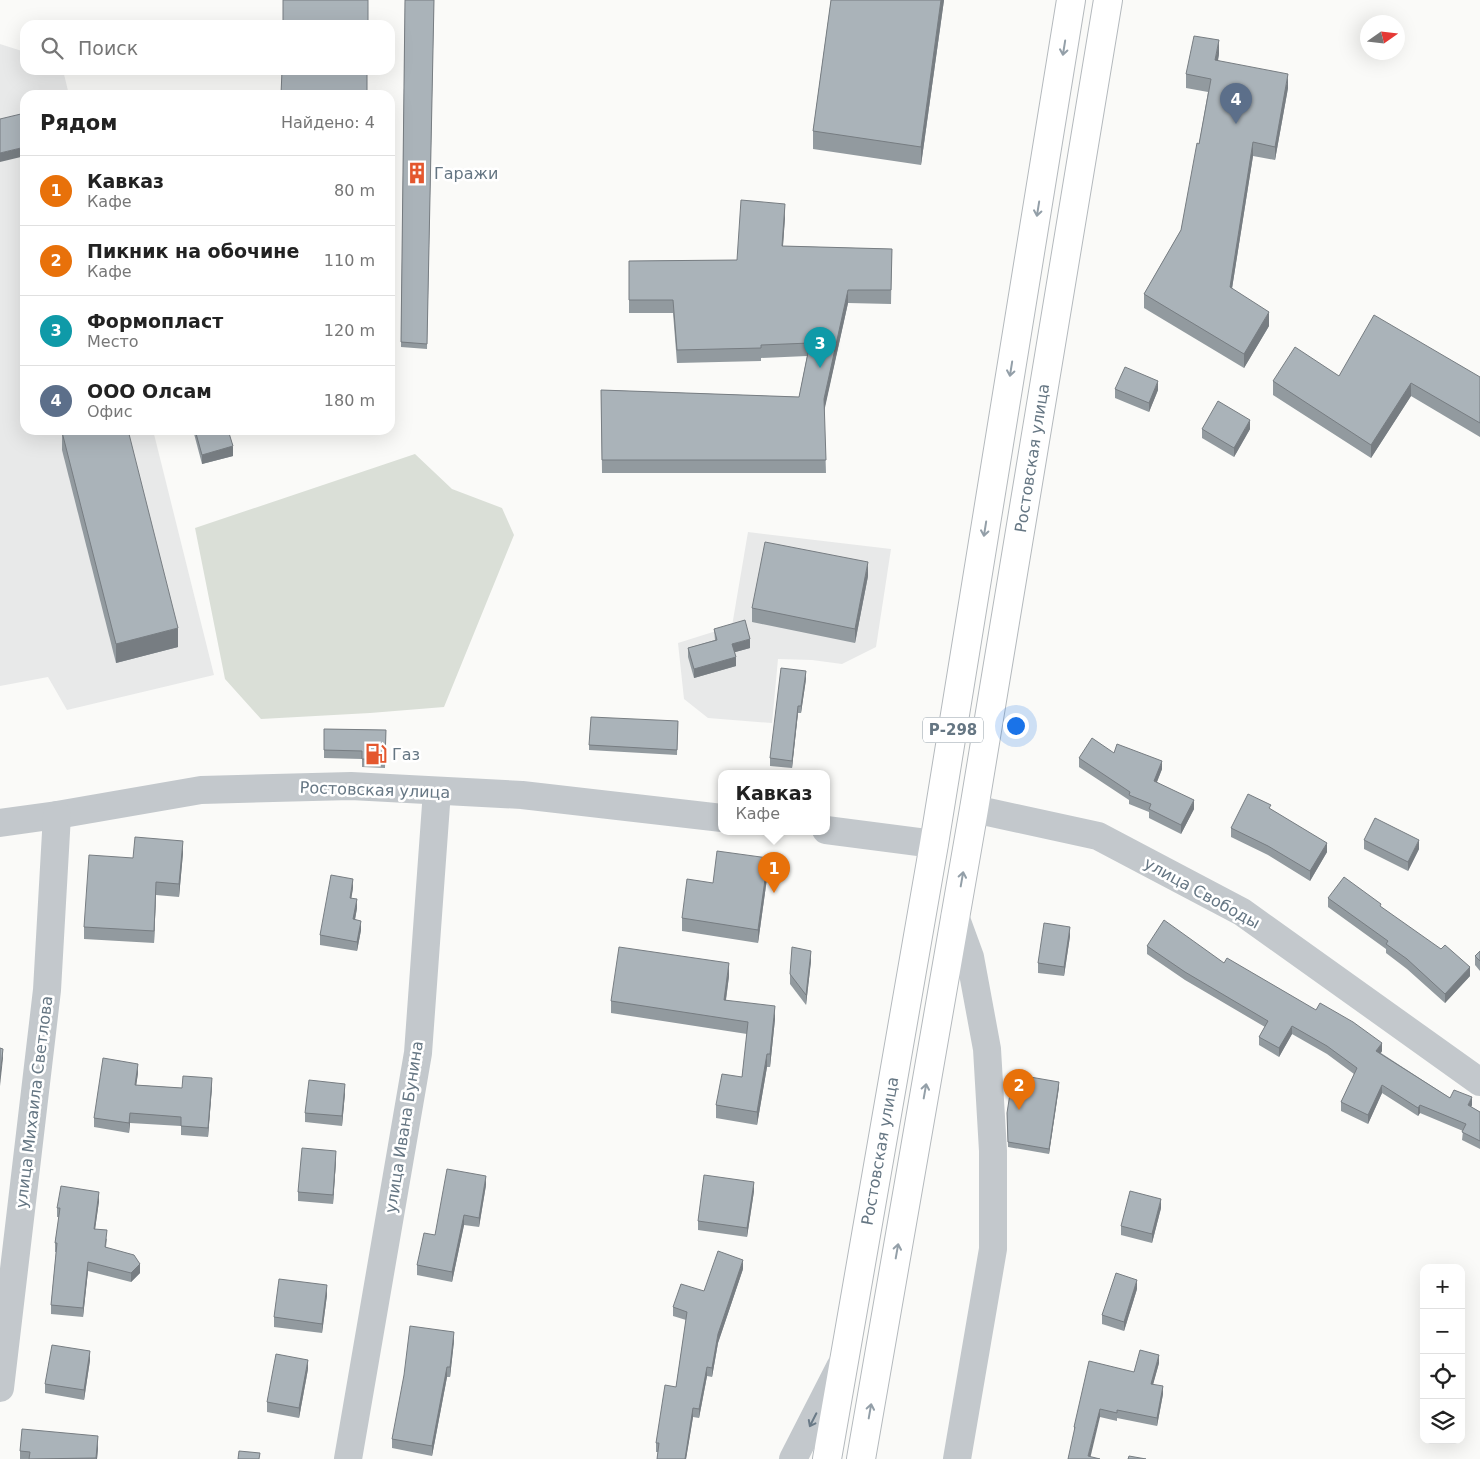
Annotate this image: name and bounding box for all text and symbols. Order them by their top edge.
north arrow [1360,15,1405,60]
search box [20,20,395,75]
icon: search [38,34,66,62]
text: Поиск [78,37,138,59]
one-way arrow [1058,40,1068,56]
pin: 4 [1220,83,1252,124]
text: Рядом [40,111,117,135]
text: Найдено: 4 [281,113,375,132]
building icon: Гаражи [404,160,430,186]
place label: Гаражи [434,164,498,183]
text: Кавказ [87,170,164,192]
text: 1 [50,181,62,200]
text: 80 m [334,181,375,200]
text: Кафе [87,192,132,211]
one-way arrow [1032,200,1042,216]
text: Пикник на обочине [87,240,299,262]
text: 2 [50,251,62,270]
text: 110 m [324,251,375,270]
text: Кафе [87,262,132,281]
text: Формопласт [87,310,223,332]
text: 3 [50,321,62,340]
text: 120 m [324,321,375,340]
pin: 3 [804,327,836,368]
text: Место [87,332,139,351]
one-way arrow [1006,361,1016,377]
text: ООО Олсам [87,380,212,402]
street label: Ростовская улица [1011,382,1053,534]
text: 4 [50,391,62,410]
text: 180 m [324,391,375,410]
text: Офис [87,402,132,421]
one-way arrow [980,521,990,537]
your location [1003,713,1029,739]
road number: Р-298 [923,718,983,742]
fuel station icon: Газ [363,741,389,767]
place label: Газ [392,745,420,764]
popup [718,770,830,835]
street label: Ростовская улица [299,778,451,802]
text: Кавказ [735,782,813,804]
text: Кафе [735,804,780,823]
pin: 1 [758,852,790,893]
street label: улица Свободы [1141,853,1263,933]
one-way arrow [957,871,967,887]
street label: улица Михаила Светлова [12,995,56,1209]
street label: улица Ивана Бунина [381,1040,427,1214]
pin: 2 [1003,1069,1035,1110]
street label: Ростовская улица [858,1075,902,1227]
one-way arrow [920,1083,930,1099]
one-way arrow [893,1243,903,1259]
map controls [1420,1264,1465,1444]
button: + [1420,1264,1465,1309]
button: − [1420,1309,1465,1354]
button: locate [1420,1354,1465,1399]
button: layers [1420,1399,1465,1444]
one-way arrow [865,1403,875,1419]
one-way arrow [808,1412,817,1427]

